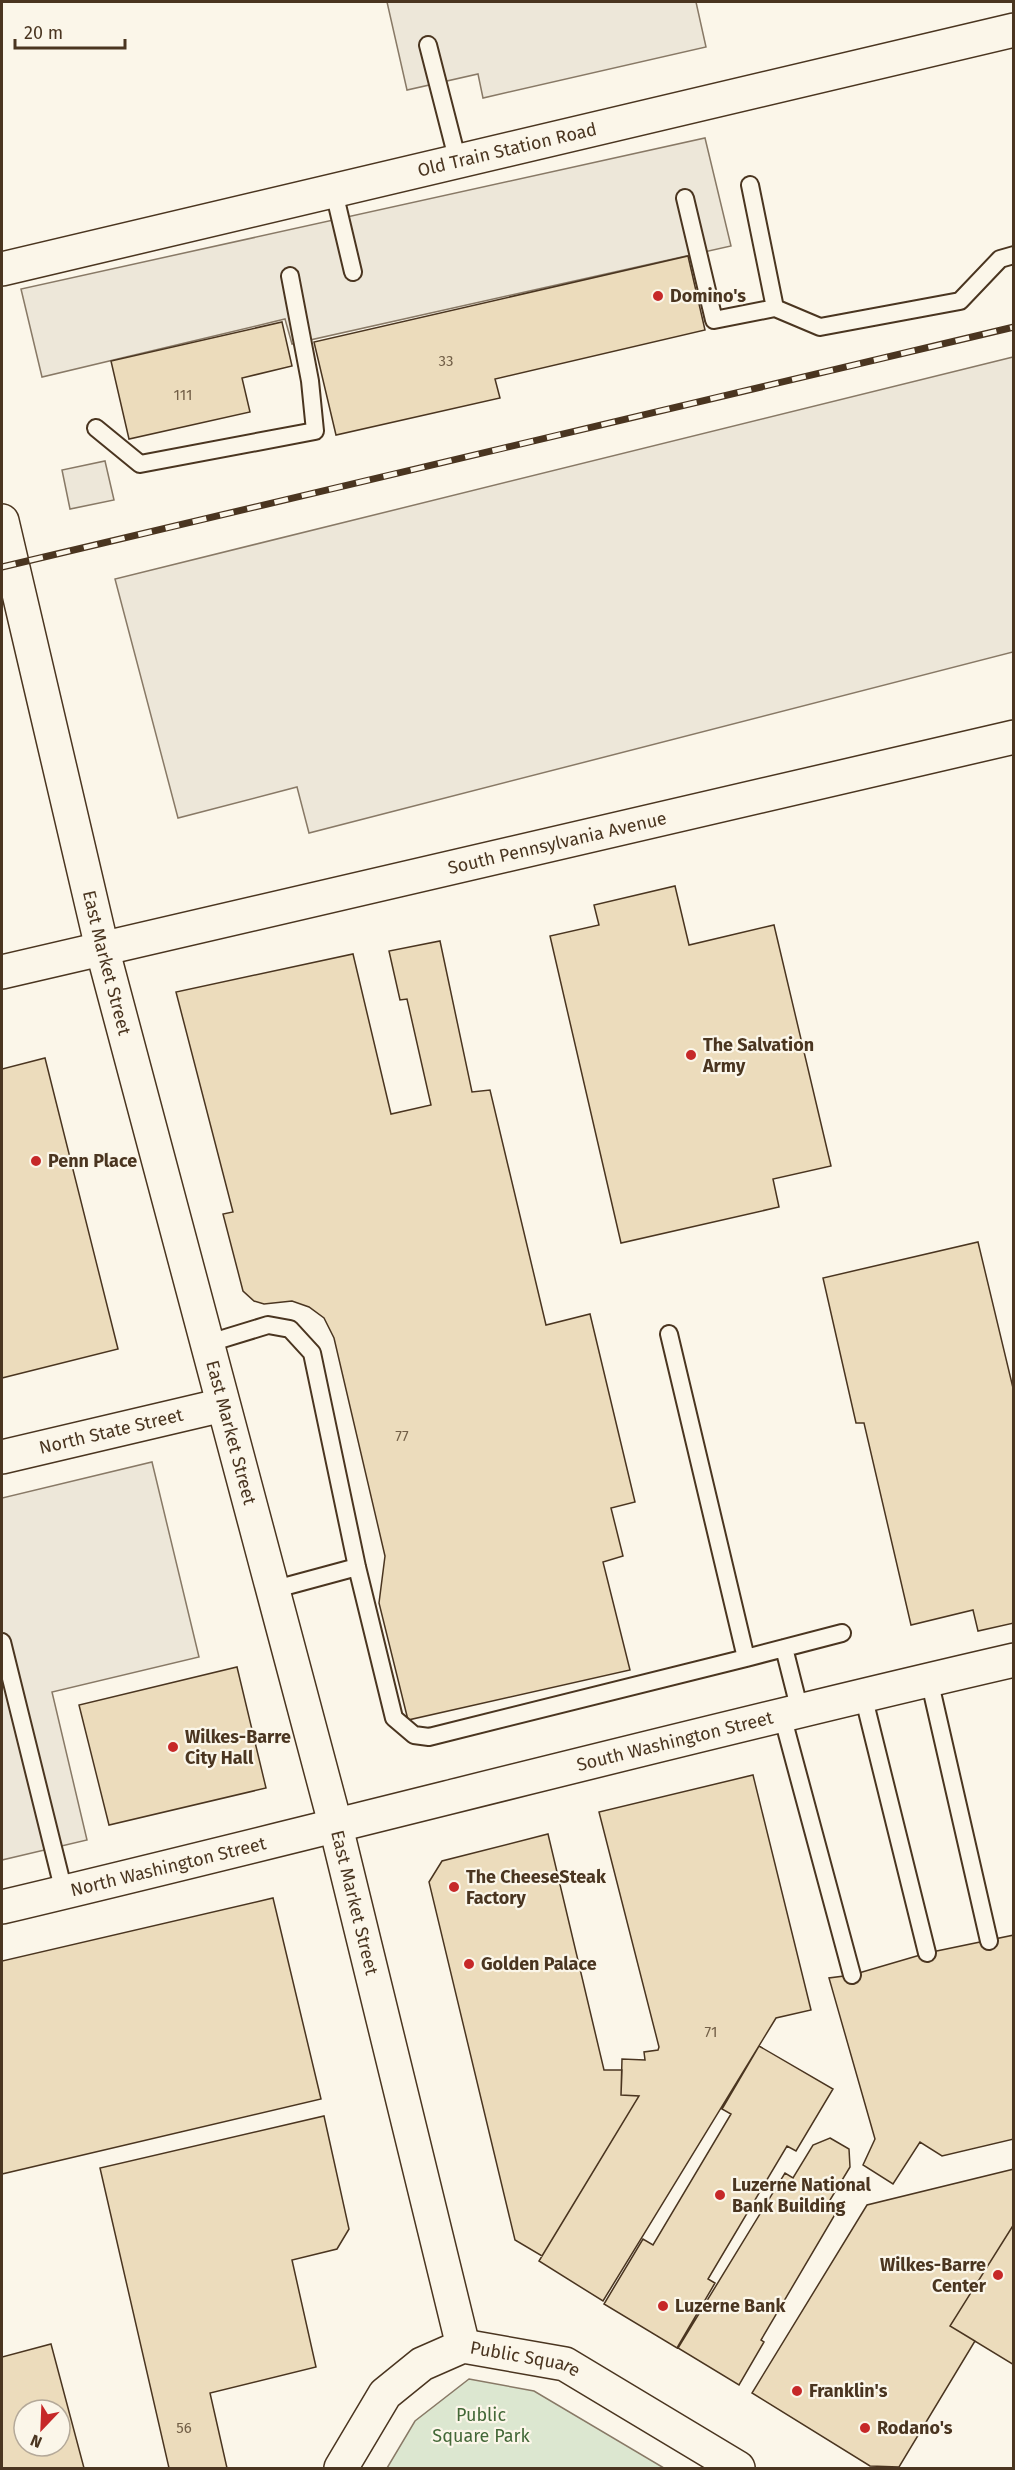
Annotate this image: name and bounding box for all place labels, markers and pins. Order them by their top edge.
place label: Domino's [670,285,746,307]
marker: Domino's [651,289,665,303]
place label: The Salvation Army [702,1034,814,1077]
marker: The Salvation Army [684,1048,698,1062]
place label: Penn Place [48,1150,137,1172]
marker: Penn Place [29,1154,43,1168]
place label: Wilkes-Barre City Hall [185,1726,291,1769]
marker: Wilkes-Barre City Hall [166,1740,180,1754]
place label: The CheeseSteak Factory [466,1866,607,1909]
marker: The CheeseSteak Factory [447,1880,461,1894]
place label: Golden Palace [481,1953,597,1975]
marker: Golden Palace [462,1957,476,1971]
place label: Luzerne National Bank Building [732,2174,872,2217]
marker: Luzerne National Bank Building [713,2188,727,2202]
place label: Wilkes-Barre Center [880,2254,987,2297]
marker: Wilkes-Barre Center [991,2268,1005,2282]
place label: Luzerne Bank [675,2295,786,2317]
marker: Luzerne Bank [656,2299,670,2313]
place label: Franklin's [809,2380,888,2402]
marker: Franklin's [790,2384,804,2398]
place label: Rodano's [877,2417,953,2439]
marker: Rodano's [858,2421,872,2435]

